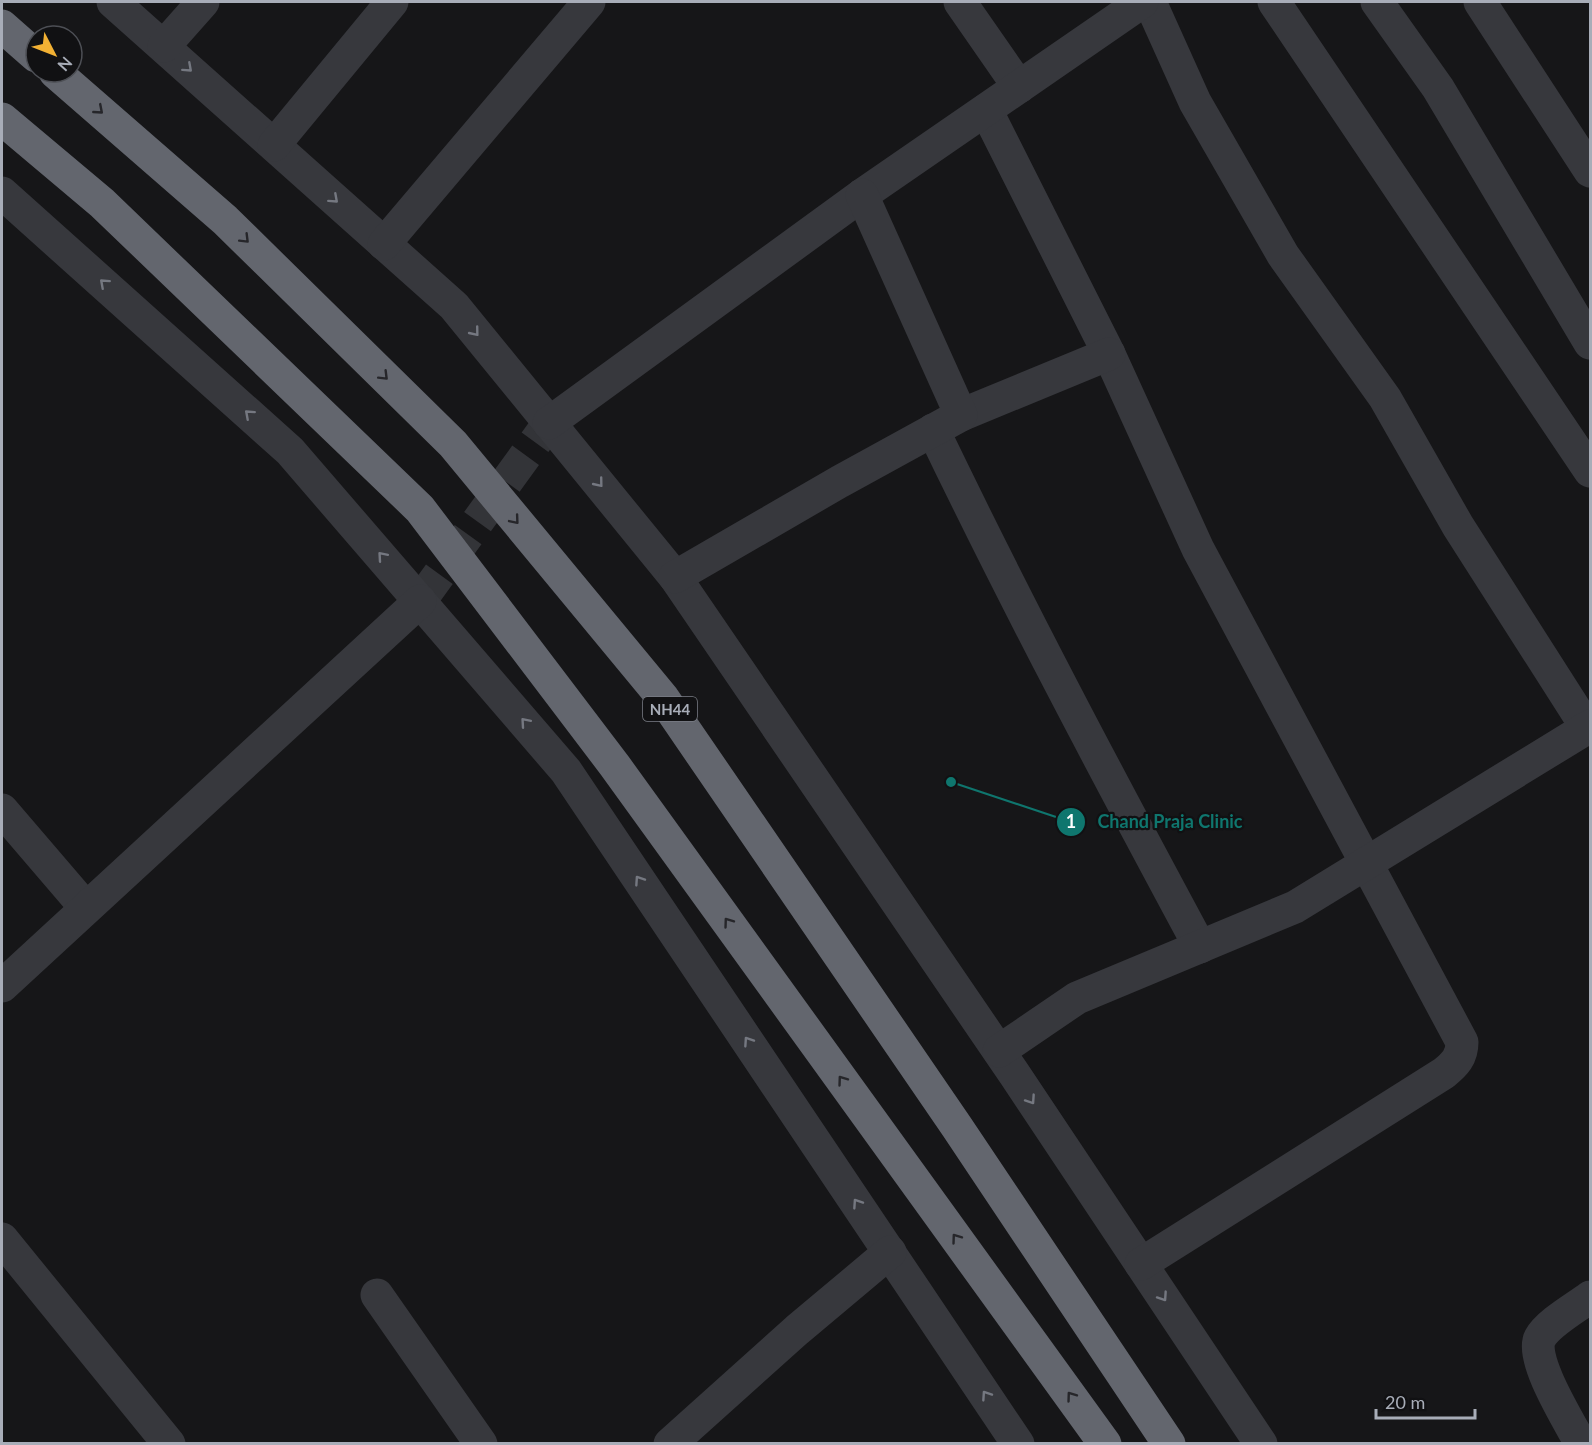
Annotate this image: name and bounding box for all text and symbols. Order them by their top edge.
north arrow [24,24,84,84]
text: N [54,53,77,75]
one-way arrow [182,61,192,72]
one-way arrow [92,103,103,114]
one-way arrow [326,191,337,202]
one-way arrow [237,232,248,243]
one-way arrow [100,279,111,290]
one-way arrow [468,325,479,336]
one-way arrow [376,369,387,380]
one-way arrow [245,410,256,421]
one-way arrow [591,476,602,487]
one-way arrow [508,513,519,524]
one-way arrow [378,553,389,563]
road number: NH44 [643,697,697,721]
one-way arrow [521,718,532,729]
callout: Chand Praja Clinic [1056,804,1255,840]
text: 1 [1066,810,1076,832]
text: Chand Praja Clinic [1097,810,1243,832]
one-way arrow [636,875,647,886]
one-way arrow [724,917,735,928]
one-way arrow [744,1037,755,1048]
one-way arrow [838,1075,849,1086]
one-way arrow [1024,1093,1035,1104]
one-way arrow [853,1199,864,1210]
one-way arrow [953,1234,964,1245]
one-way arrow [1156,1290,1167,1301]
scale bar [1376,1382,1475,1420]
one-way arrow [981,1391,993,1401]
text: 20 m [1385,1391,1425,1413]
one-way arrow [1067,1392,1078,1403]

